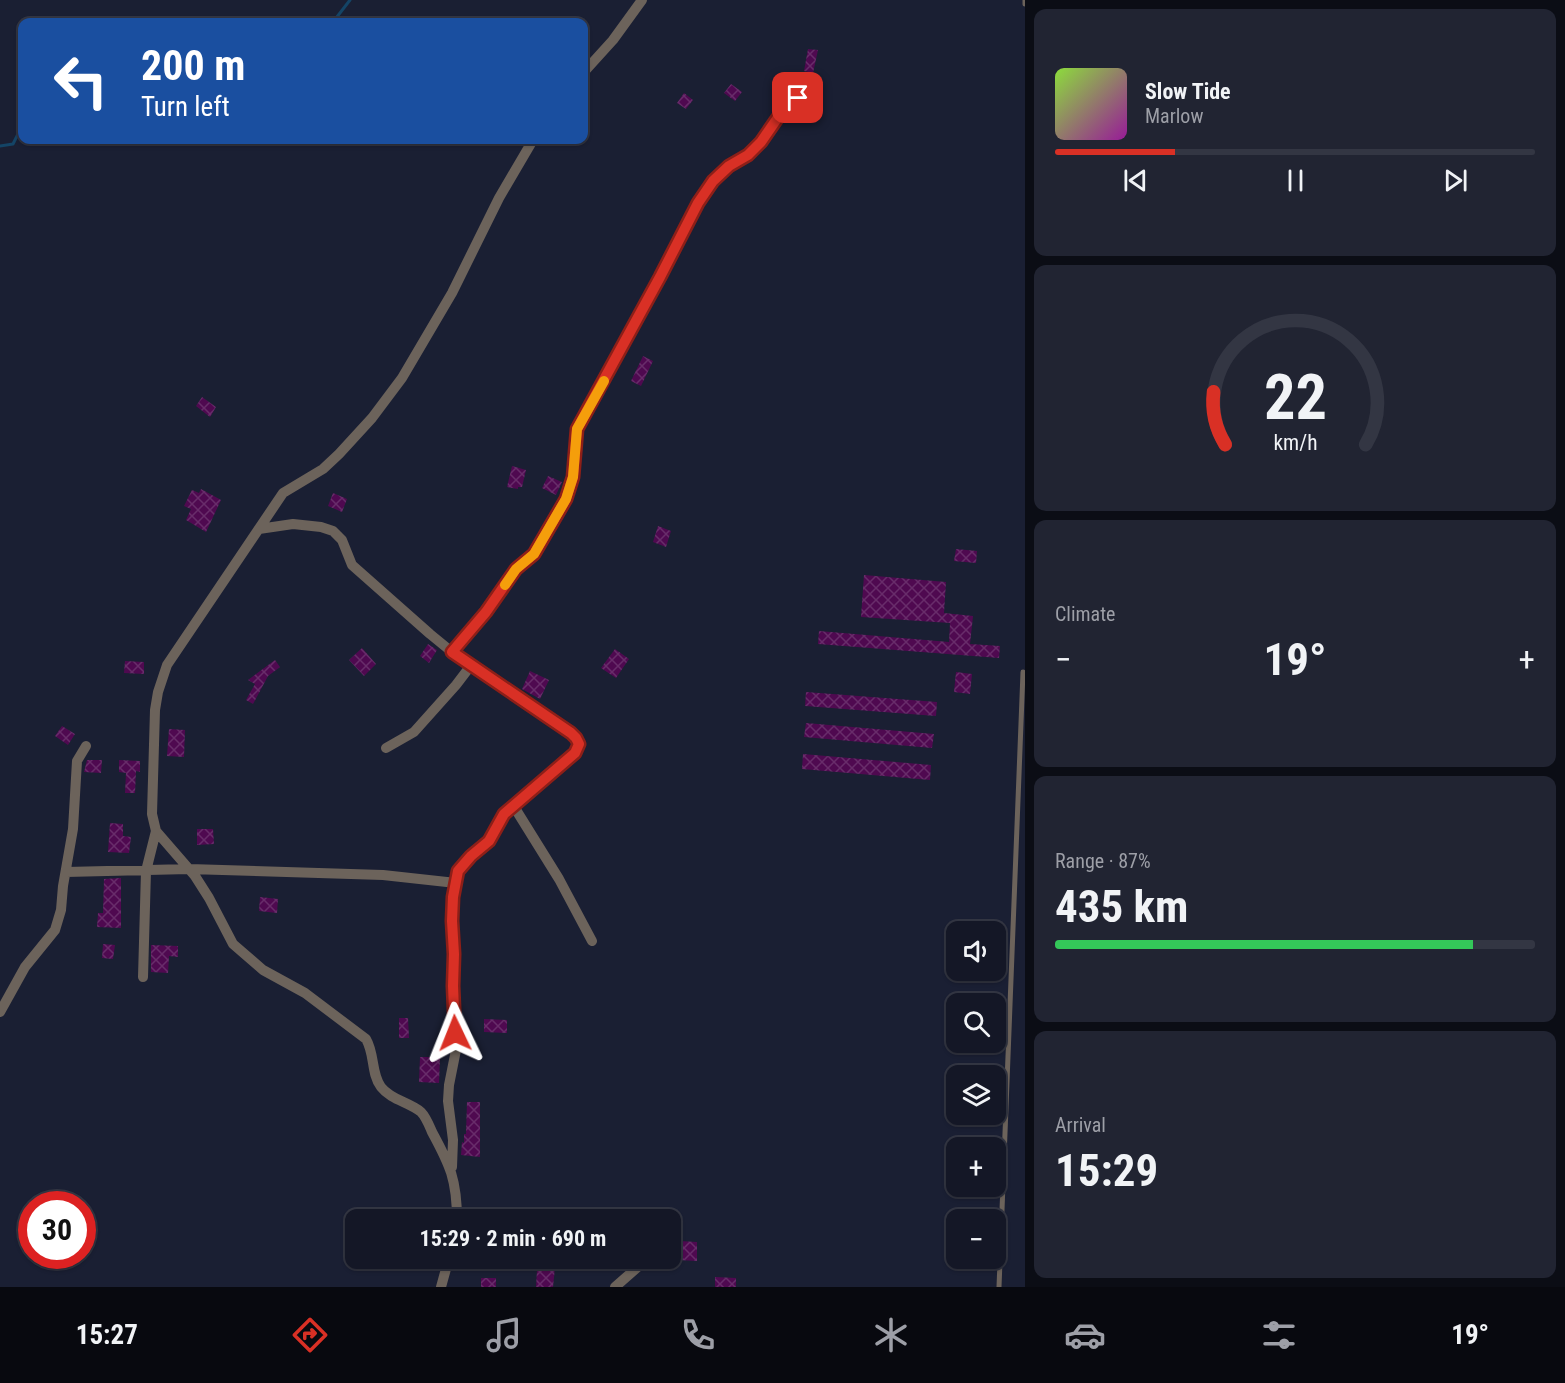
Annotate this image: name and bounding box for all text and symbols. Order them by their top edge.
text: 200 m [141,41,246,90]
icon: left [42,42,120,120]
pin [772,72,823,123]
text: Slow Tide [1145,79,1231,104]
icon: arrive [781,81,814,114]
text: Turn left [141,91,230,123]
text: Marlow [1145,104,1203,128]
icon: previous [1119,164,1152,197]
icon: pause [1279,164,1312,197]
icon: next [1439,164,1472,197]
text: 22 [1263,361,1327,434]
text: km/h [1273,430,1317,455]
text: Climate [1055,602,1115,626]
text: 19° [1264,633,1327,686]
text: − [1055,640,1072,679]
text: + [1519,640,1535,679]
text: Range · 87% [1055,849,1151,873]
text: 435 km [1055,880,1188,933]
map controls [946,921,1006,1269]
button: sound [946,921,1006,981]
button: search [946,993,1006,1053]
position arrow [423,1001,487,1065]
button: layers [946,1065,1006,1125]
text: Arrival [1055,1113,1106,1137]
button: + [946,1137,1006,1197]
text: 15:29 [1055,1144,1158,1197]
speed limit sign: 30 [18,1191,96,1269]
button: − [946,1209,1006,1269]
text: 15:29 · 2 min · 690 m [420,1226,606,1251]
icon: directions [289,1314,331,1356]
icon: music [483,1314,525,1356]
icon: phone [677,1314,719,1356]
icon: climate [870,1314,912,1356]
icon: car [1064,1314,1106,1356]
icon: filters [1258,1314,1300,1356]
text: 15:27 [76,1319,138,1351]
text: 19° [1451,1319,1489,1351]

